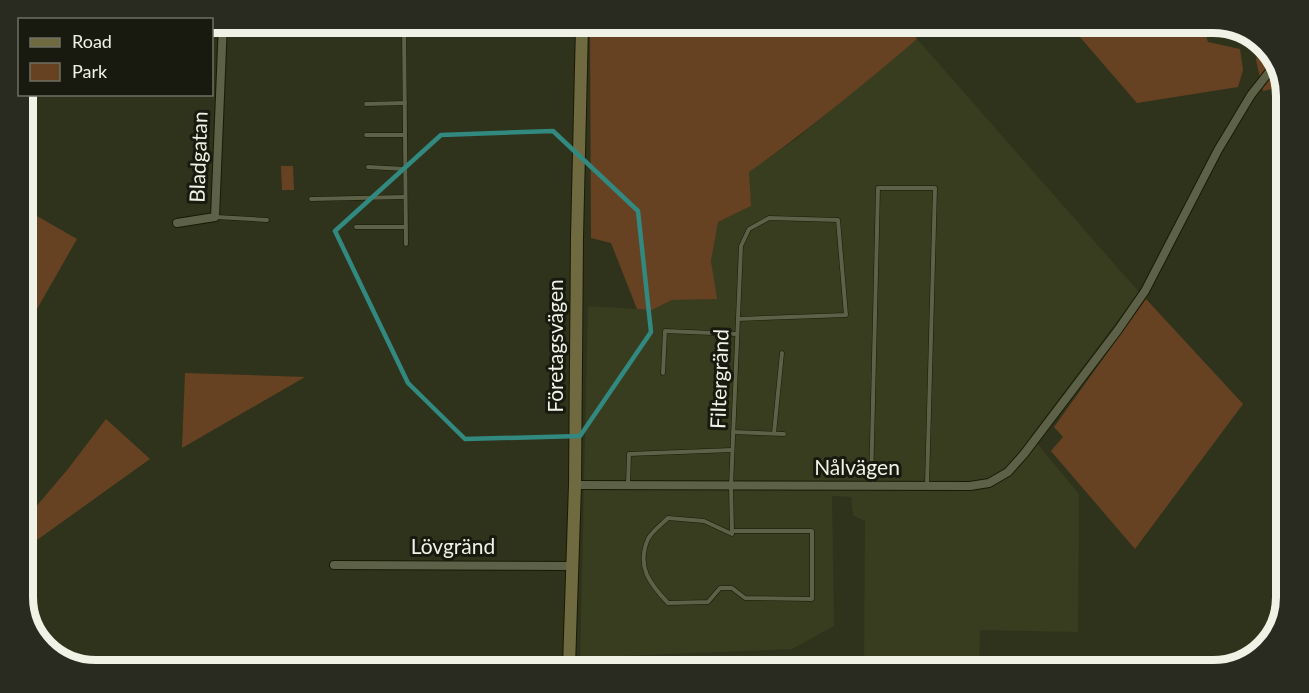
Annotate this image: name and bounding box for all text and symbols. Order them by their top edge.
legend [18,18,213,96]
text: Road [72,30,112,52]
text: Park [72,60,108,82]
street label: Bladgatan [183,111,212,203]
street label: Företagsvägen [542,279,567,413]
street label: Filtergränd [704,328,733,429]
street label: Nålvägen [814,454,900,479]
street label: Lövgränd [411,533,495,558]

